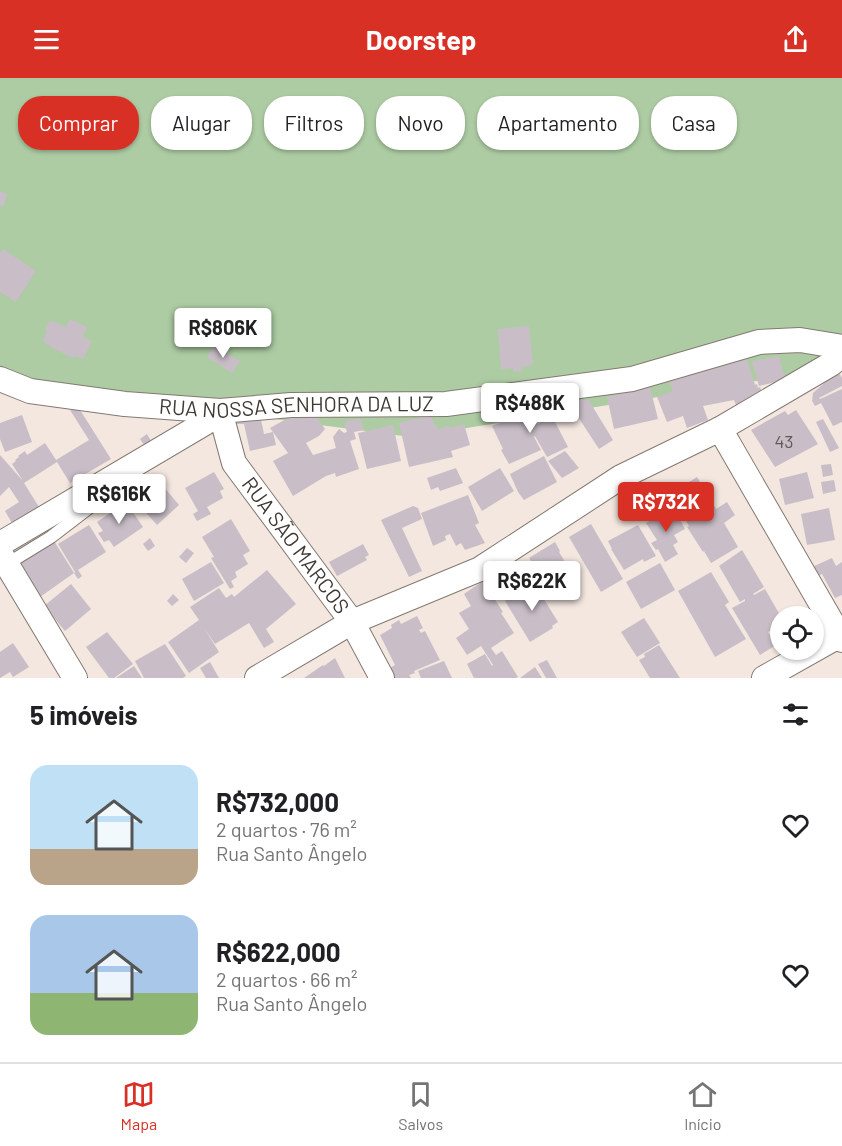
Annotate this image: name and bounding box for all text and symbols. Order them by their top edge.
icon: menu [30,23,63,56]
text: Doorstep [366,23,476,55]
icon: share [779,23,812,56]
chip: Comprar [18,96,139,150]
chip: Alugar [151,96,252,150]
chip: Filtros [264,96,364,150]
chip: Novo [376,96,465,150]
chip: Apartamento [477,96,639,150]
chip: Casa [651,96,737,150]
pin: R$806K [174,308,272,359]
text: R$806K [188,315,258,339]
pin: R$488K [481,383,579,434]
street label: RUA NOSSA SENHORA DA LUZ [158,390,434,422]
text: R$488K [495,390,565,414]
house number: 43 [774,430,794,452]
street label: RUA SÃO MARCOS [238,471,355,618]
pin: R$616K [70,474,168,525]
text: R$616K [87,481,151,505]
pin: R$732K [617,482,715,533]
text: R$732K [632,489,700,513]
pin: R$622K [483,561,581,612]
text: R$622K [497,568,567,592]
map controls [770,606,824,660]
button: locate [770,606,824,660]
icon: filters [779,698,812,731]
text: 5 imóveis [30,699,138,730]
text: R$732,000 [216,786,339,817]
icon: home [78,789,150,861]
icon: heart [779,809,812,842]
text: 2 quartos · 76 m² [216,817,357,841]
text: Rua Santo Ângelo [216,841,367,865]
text: R$622,000 [216,936,341,967]
icon: home [78,939,150,1011]
icon: heart [779,959,812,992]
text: 2 quartos · 66 m² [216,967,358,991]
text: Rua Santo Ângelo [216,991,367,1015]
tab: Mapa [121,1078,157,1133]
tab: Salvos [398,1078,443,1133]
tab: Início [684,1078,721,1133]

